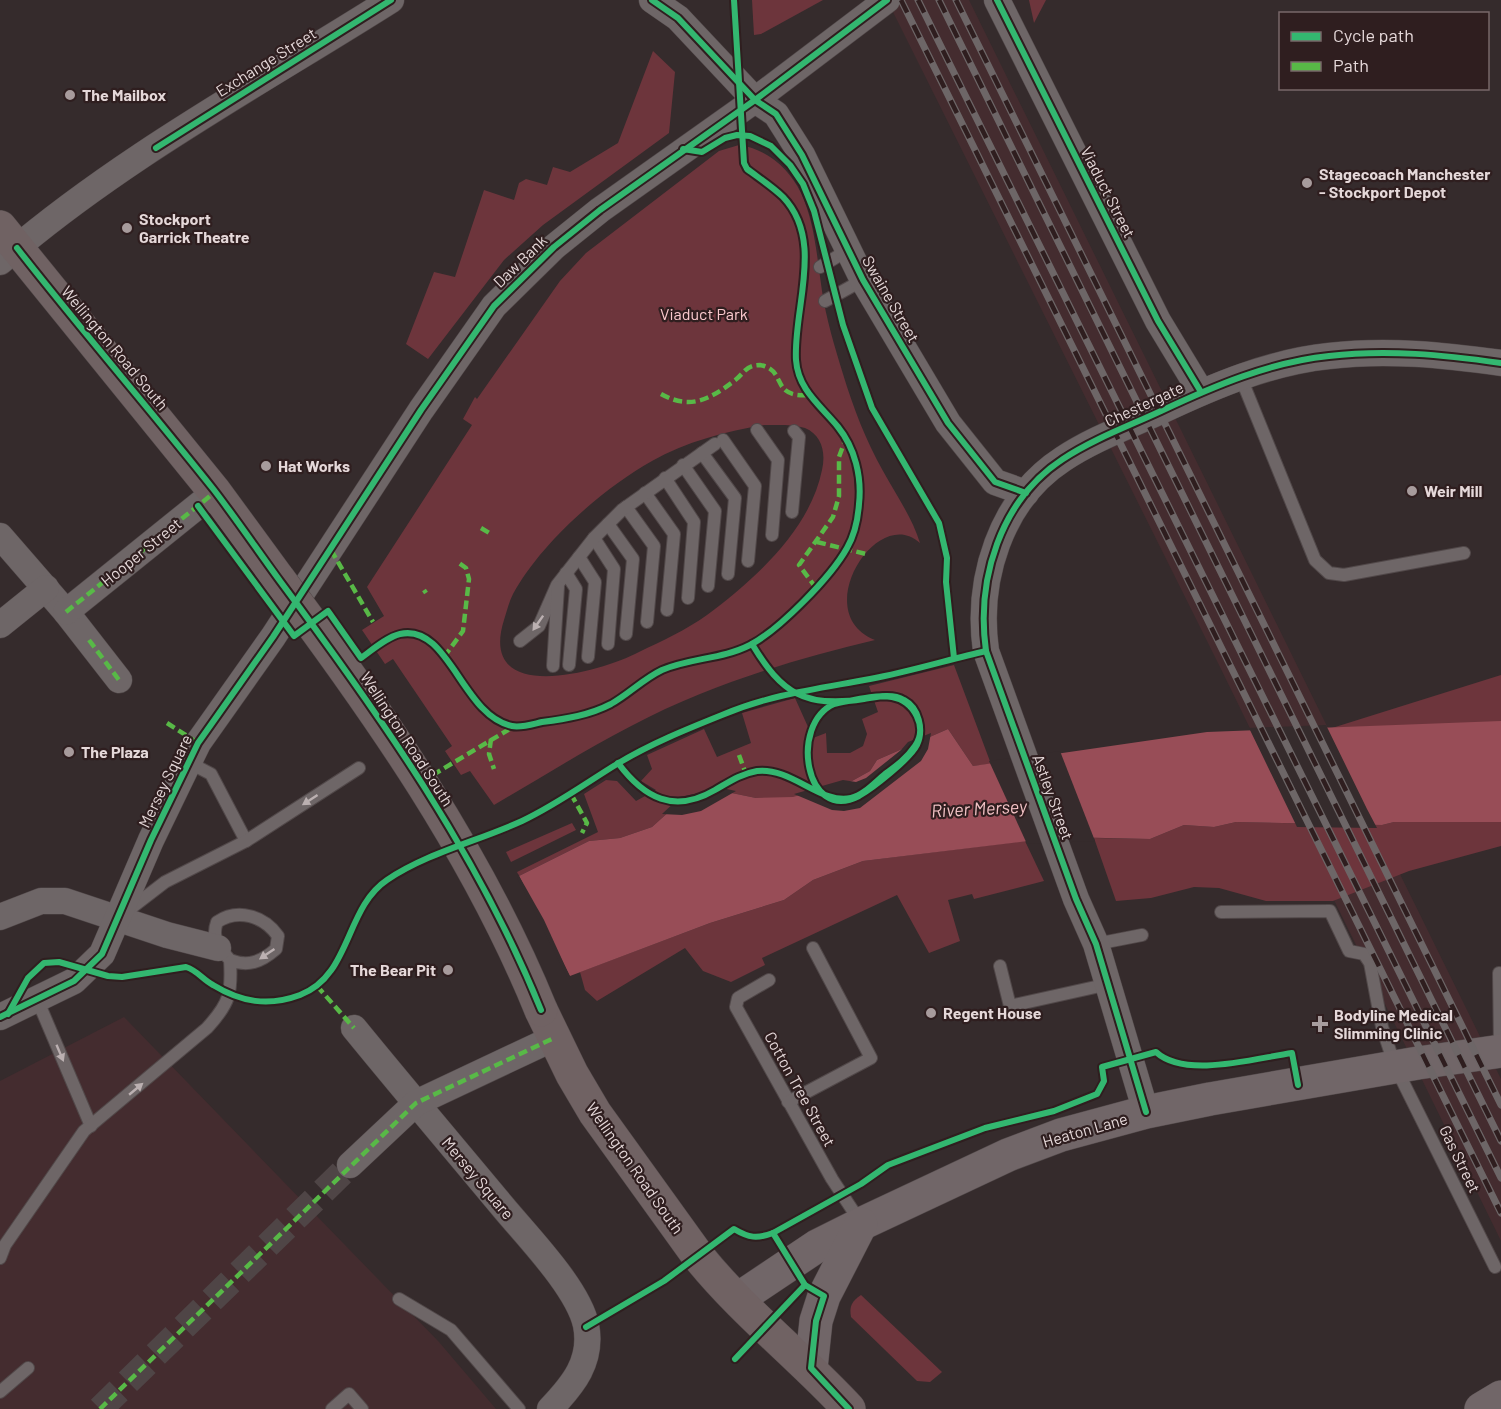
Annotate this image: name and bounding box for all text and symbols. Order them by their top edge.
legend [1279,12,1489,90]
street label: Exchange Street [212,23,319,100]
text: Cycle path [1333,24,1414,46]
text: Path [1333,54,1369,76]
place label: The Mailbox [82,85,166,104]
marker: The Mailbox [63,88,77,102]
street label: Viaduct Street [1077,143,1140,241]
place label: Stagecoach Manchester - Stockport Depot [1319,164,1490,201]
marker: Stagecoach Manchester - Stockport Depot [1300,176,1314,190]
place label: Stockport Garrick Theatre [139,209,250,246]
marker: Stockport Garrick Theatre [120,221,134,235]
street label: Daw Bank [489,230,550,291]
street label: Swaine Street [859,252,924,345]
street label: Wellington Road South [58,282,173,414]
park label: Viaduct Park [660,304,748,323]
street label: Chestergate [1101,377,1186,430]
place label: Hat Works [278,456,350,475]
marker: Hat Works [259,459,273,473]
place label: Weir Mill [1424,481,1483,500]
marker: Weir Mill [1405,484,1419,498]
street label: Hooper Street [97,513,185,590]
one-way arrow [532,615,544,631]
street label: Wellington Road South [357,668,458,809]
street label: Mersey Square [134,731,195,831]
place label: The Plaza [81,742,149,761]
marker: The Plaza [62,745,76,759]
street label: Astley Street [1029,752,1078,842]
one-way arrow [302,794,318,805]
water label: River Mersey [930,794,1028,821]
one-way arrow [259,949,276,960]
place label: The Bear Pit [350,960,436,979]
marker: The Bear Pit [441,963,455,977]
place label: Regent House [943,1003,1042,1022]
place label: Bodyline Medical Slimming Clinic [1334,1005,1453,1042]
marker: Regent House [924,1006,938,1020]
marker: Bodyline Medical Slimming Clinic [1311,1015,1329,1033]
street label: Cotton Tree Street [761,1028,840,1149]
one-way arrow [55,1045,65,1063]
one-way arrow [128,1083,143,1096]
street label: Wellington Road South [583,1098,688,1237]
street label: Heaton Lane [1040,1108,1130,1151]
street label: Gas Street [1436,1122,1485,1196]
street label: Mersey Square [438,1133,518,1223]

